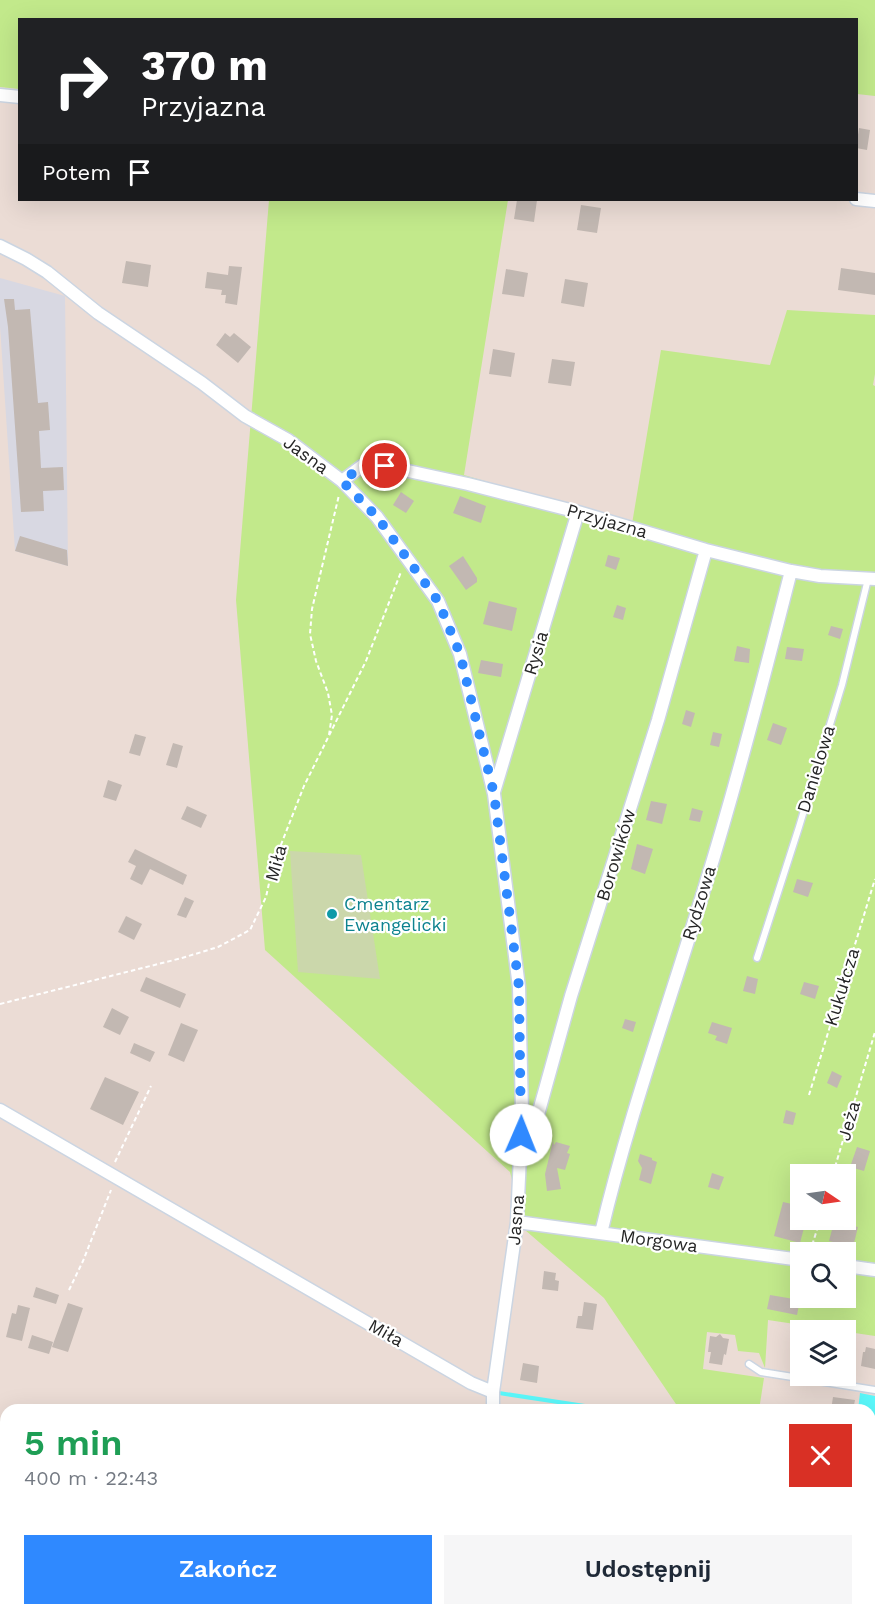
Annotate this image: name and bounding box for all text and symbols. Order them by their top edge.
text: 370 m [141,41,268,90]
icon: right [42,42,120,120]
text: Przyjazna [141,91,266,123]
icon: arrive [123,156,156,189]
text: Potem [42,160,111,185]
street label: Jasna [280,431,333,478]
pin [359,440,410,491]
icon: arrive [368,449,401,482]
street label: Przyjazna [564,499,650,542]
street label: Rysia [519,628,552,677]
street label: Danielowa [792,722,839,815]
street label: Borowików [592,806,640,904]
street label: Miła [260,842,291,884]
street label: Rydzowa [677,863,720,943]
place label: Cmentarz Ewangelicki [344,893,447,935]
marker: Cmentarz Ewangelicki [325,907,339,921]
street label: Kukułcza [820,945,863,1028]
street label: Jeża [833,1099,864,1143]
position arrow [489,1103,553,1167]
north arrow [790,1164,856,1230]
map controls [790,1164,856,1386]
street label: Jasna [503,1194,528,1246]
street label: Morgowa [619,1225,699,1256]
button: search [790,1242,856,1308]
street label: Miła [365,1314,408,1351]
button: layers [790,1320,856,1386]
text: 5 min [24,1422,122,1464]
button: close [789,1424,852,1487]
text: 400 m · 22:43 [24,1466,158,1490]
button: Zakończ [24,1535,432,1604]
button: Udostępnij [444,1535,852,1604]

